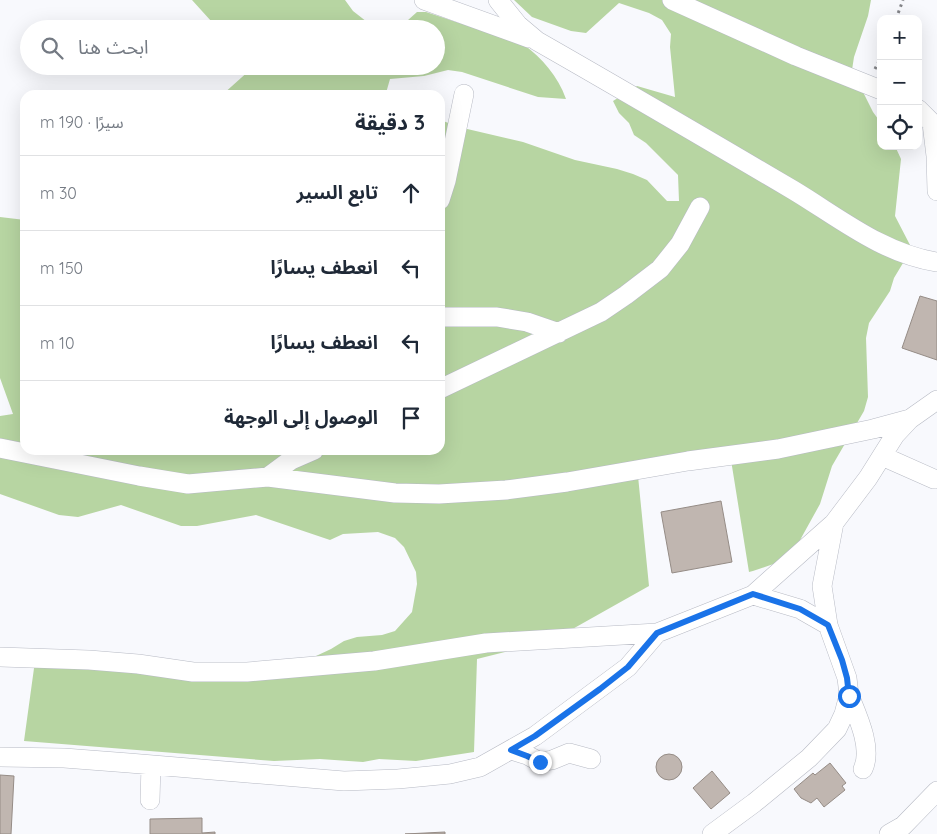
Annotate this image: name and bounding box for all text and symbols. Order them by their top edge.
map controls [877,15,922,150]
button: + [877,15,922,60]
search box [20,20,445,75]
icon: search [38,34,66,62]
text: ابحث هنا [78,35,149,59]
button: − [877,60,922,105]
button: locate [877,105,922,150]
text: 3 دقيقة [355,109,425,135]
text: سيرًا · 190 m [40,112,123,132]
icon: ahead [397,179,425,207]
text: تابع السير [296,180,378,204]
text: 30 m [40,183,77,203]
icon: left [397,254,425,282]
text: انعطف يسارًا [271,255,378,279]
text: 150 m [40,258,83,278]
icon: left [397,329,425,357]
text: انعطف يسارًا [271,330,378,354]
text: 10 m [40,333,74,353]
icon: arrive [397,404,425,432]
text: الوصول إلى الوجهة [224,405,378,429]
route start [838,685,861,708]
route end [529,751,552,774]

